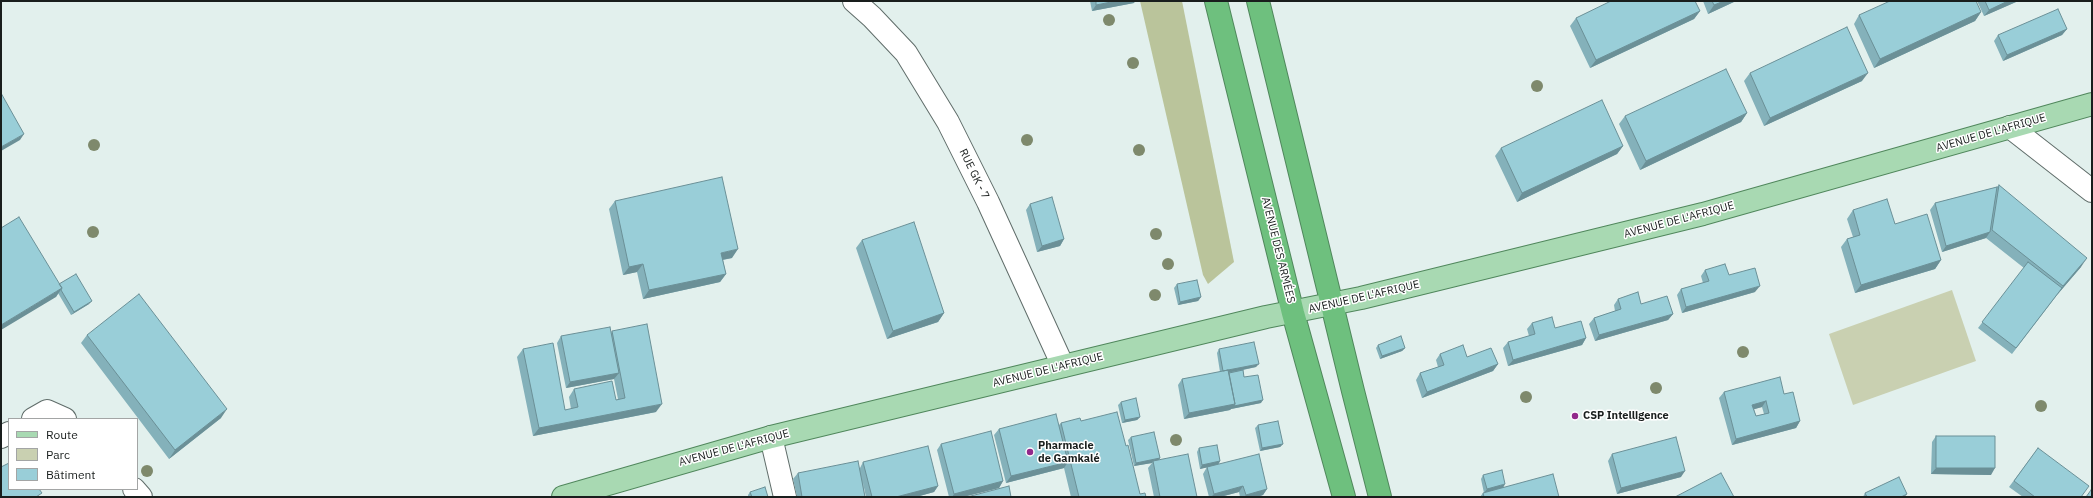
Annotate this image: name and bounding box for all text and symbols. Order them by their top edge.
street label: AVENUE DE L'AFRIQUE [1935,111,2047,155]
street label: RUE GK - 7 [956,147,992,201]
street label: AVENUE DES ARMÉES [1258,196,1298,304]
street label: AVENUE DE L'AFRIQUE [1622,199,1736,241]
street label: AVENUE DE L'AFRIQUE [1307,278,1421,316]
street label: AVENUE DE L'AFRIQUE [991,350,1105,390]
place label: CSP Intelligence [1583,409,1669,423]
marker: CSP Intelligence [1570,411,1580,421]
legend [8,418,138,490]
text: Route [46,427,78,442]
street label: AVENUE DE L'AFRIQUE [677,427,791,469]
place label: Pharmacie de Gamkalé [1038,439,1100,465]
text: Parc [46,447,70,462]
marker: Pharmacie de Gamkalé [1025,447,1035,457]
text: Bâtiment [46,467,96,482]

